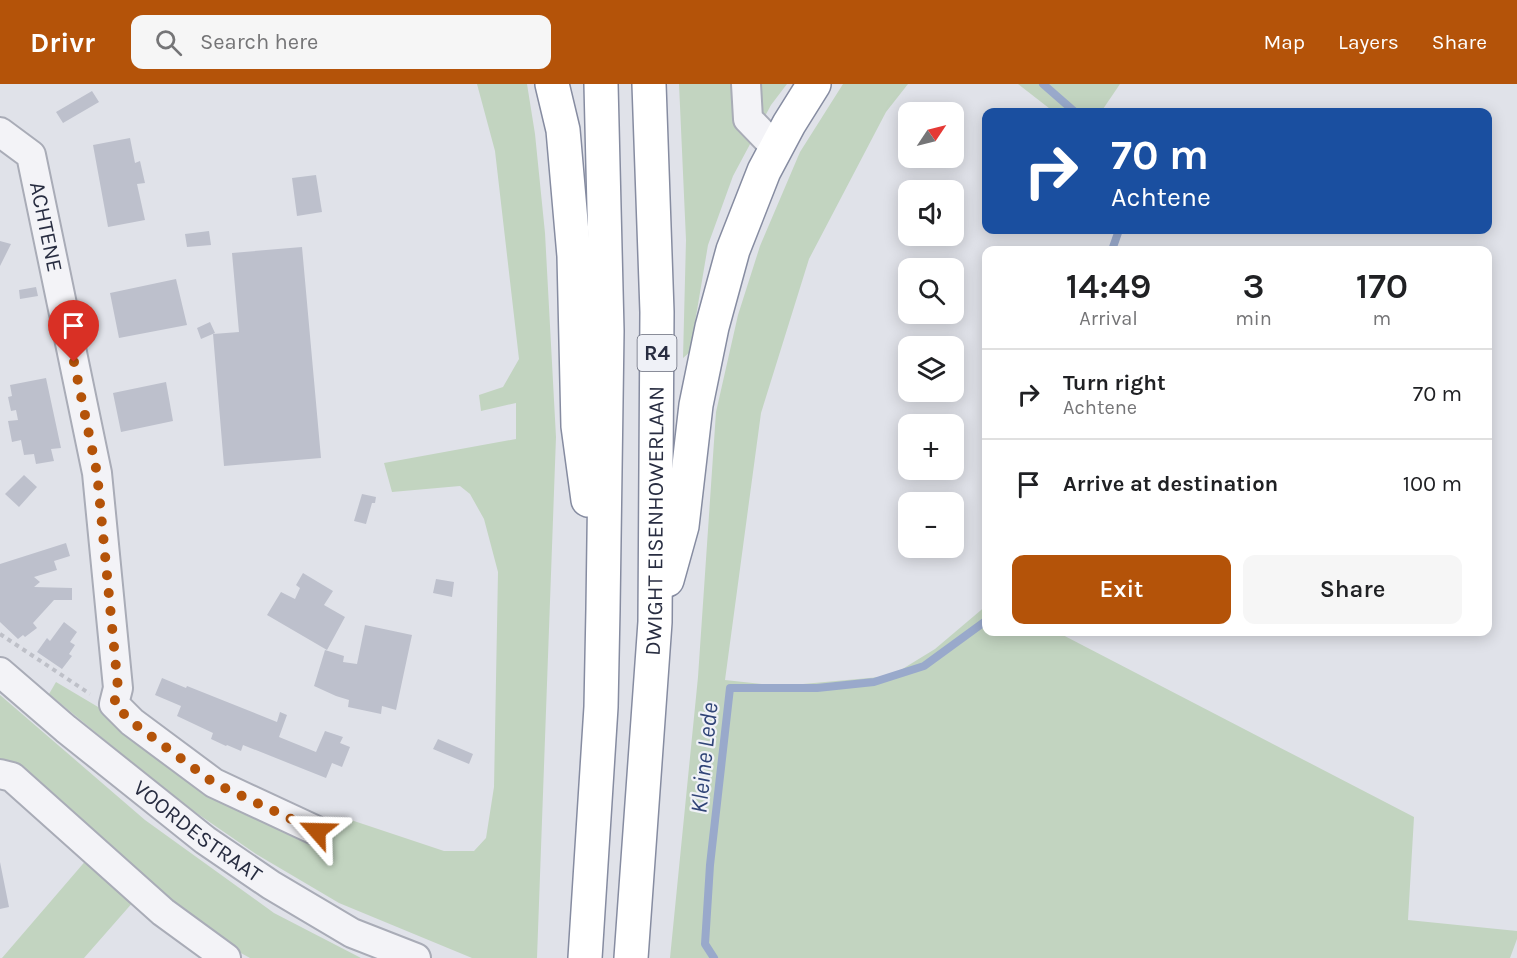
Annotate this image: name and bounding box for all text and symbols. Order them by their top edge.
search box [131,15,551,69]
text: Drivr [30,26,95,59]
icon: search [152,26,185,59]
text: Search here [200,29,318,55]
text: Map [1263,30,1305,54]
text: Layers [1338,30,1399,54]
text: Share [1432,30,1487,54]
north arrow [898,102,964,168]
map controls [898,102,964,558]
text: 70 m [1111,130,1209,180]
icon: right [1012,132,1090,210]
street label: ACHTENE [24,179,68,274]
button: sound [898,180,964,246]
text: Achtene [1111,181,1211,213]
button: search [898,258,964,324]
text: 14:49 [1066,265,1151,307]
text: 3 [1242,265,1265,307]
text: 170 [1356,265,1408,307]
pin [48,300,99,362]
text: Arrival [1079,307,1138,330]
text: min [1235,307,1272,330]
text: m [1373,307,1391,330]
icon: arrive [57,309,90,342]
road number: R4 [638,335,676,371]
button: layers [898,336,964,402]
text: Turn right [1063,370,1166,396]
icon: right [1012,378,1045,411]
text: 70 m [1413,381,1462,407]
street label: DWIGHT EISENHOWERLAAN [640,386,670,657]
text: Achtene [1063,396,1137,419]
button: + [898,414,964,480]
icon: arrive [1012,468,1045,501]
text: Arrive at destination [1063,471,1278,497]
text: 100 m [1403,471,1462,497]
button: − [898,492,964,558]
button: Exit [1012,555,1231,624]
button: Share [1243,555,1462,624]
water label: Kleine Lede [684,701,724,815]
street label: VOORDESTRAAT [128,775,267,888]
position arrow [285,799,349,863]

